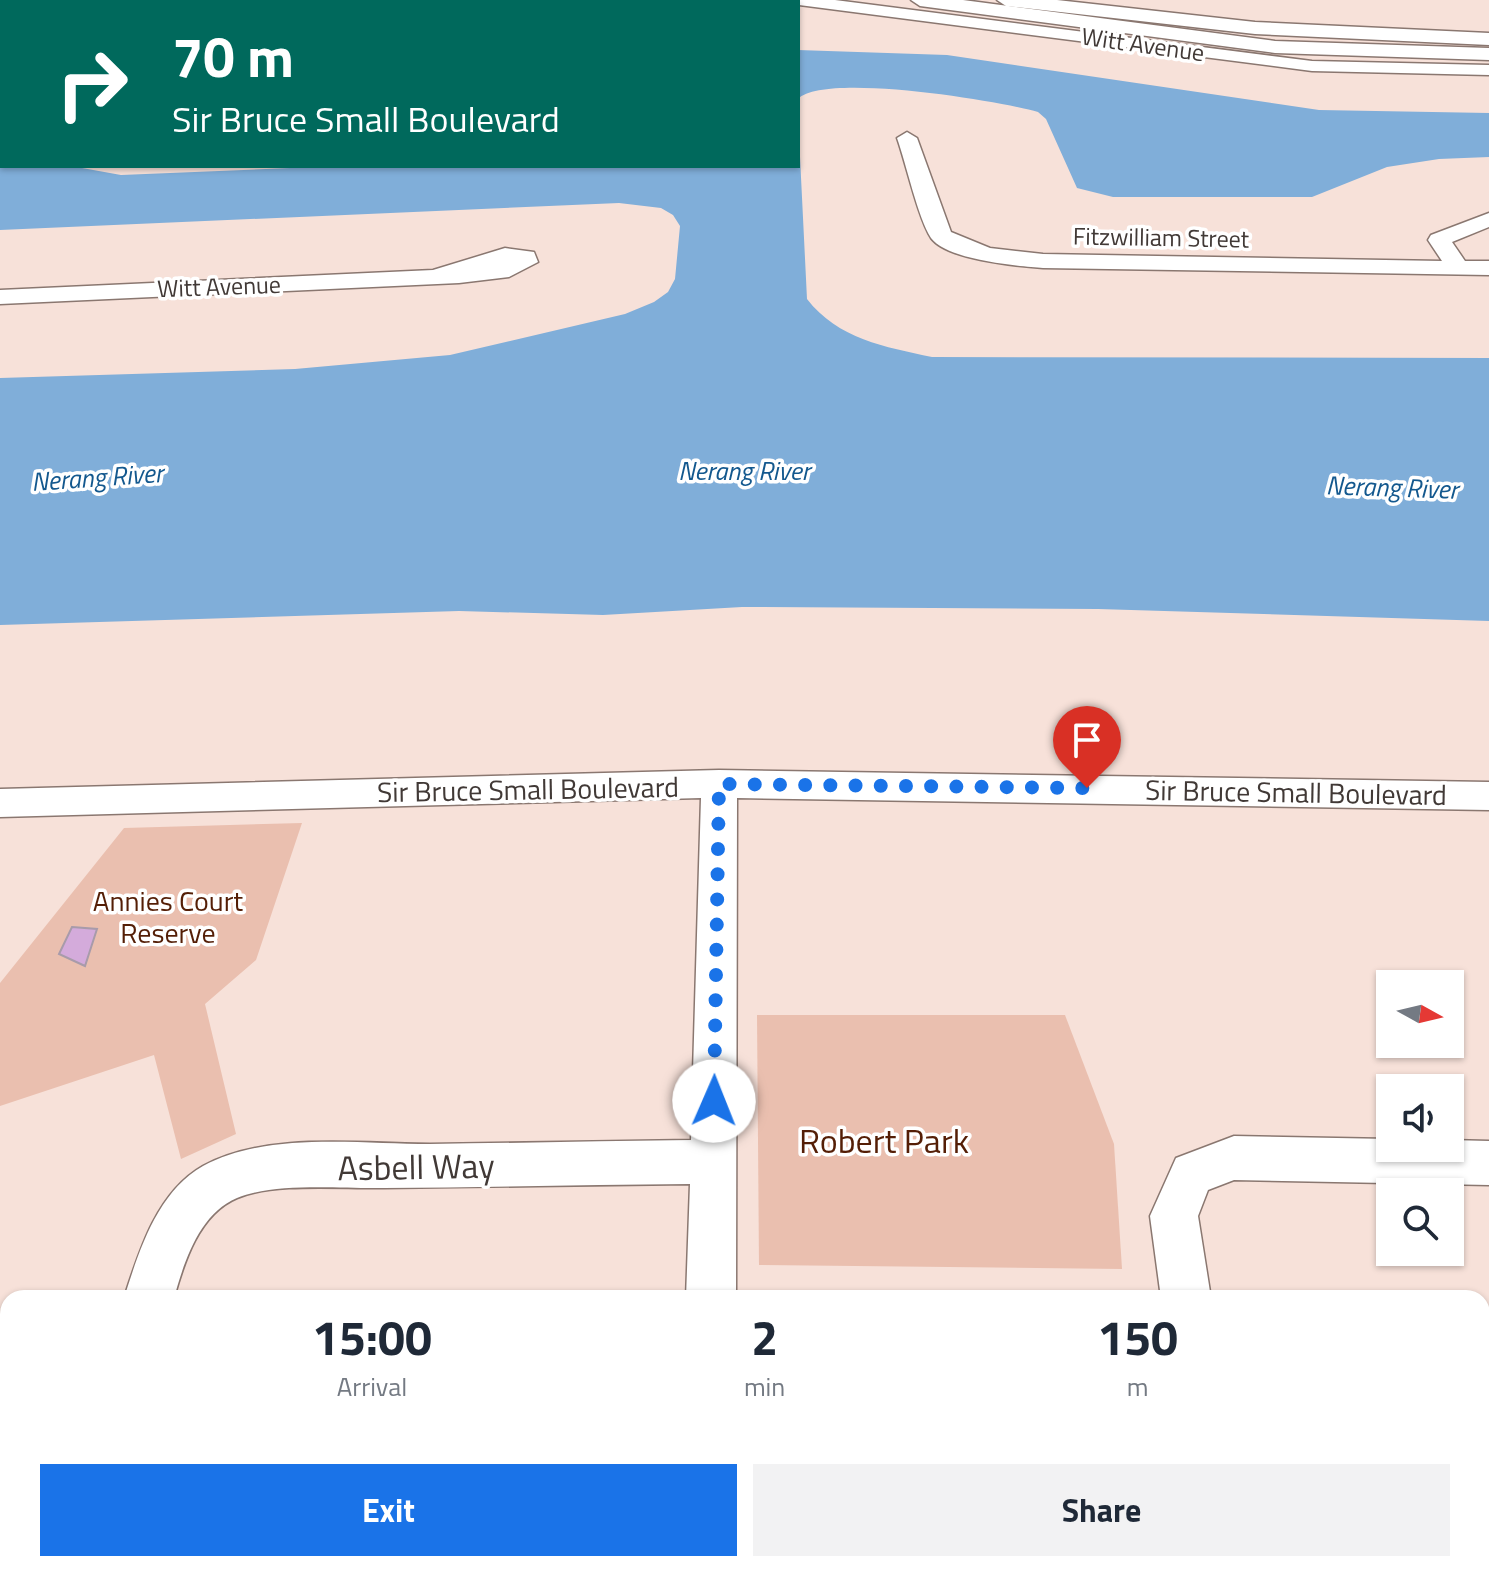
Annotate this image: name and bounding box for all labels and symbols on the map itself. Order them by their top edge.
street label: Witt Avenue [1079,18,1207,70]
street label: Fitzwilliam Street [1073,217,1250,257]
street label: Witt Avenue [157,266,281,306]
water label: Nerang River [678,451,813,490]
water label: Nerang River [30,453,167,501]
water label: Nerang River [1326,465,1461,509]
pin [1053,706,1121,788]
street label: Sir Bruce Small Boulevard [377,765,679,813]
street label: Sir Bruce Small Boulevard [1145,768,1447,816]
park label: Annies Court Reserve [93,879,243,954]
north arrow [1376,970,1464,1058]
position arrow [672,1059,756,1143]
park label: Robert Park [799,1114,969,1166]
street label: Asbell Way [337,1139,495,1193]

